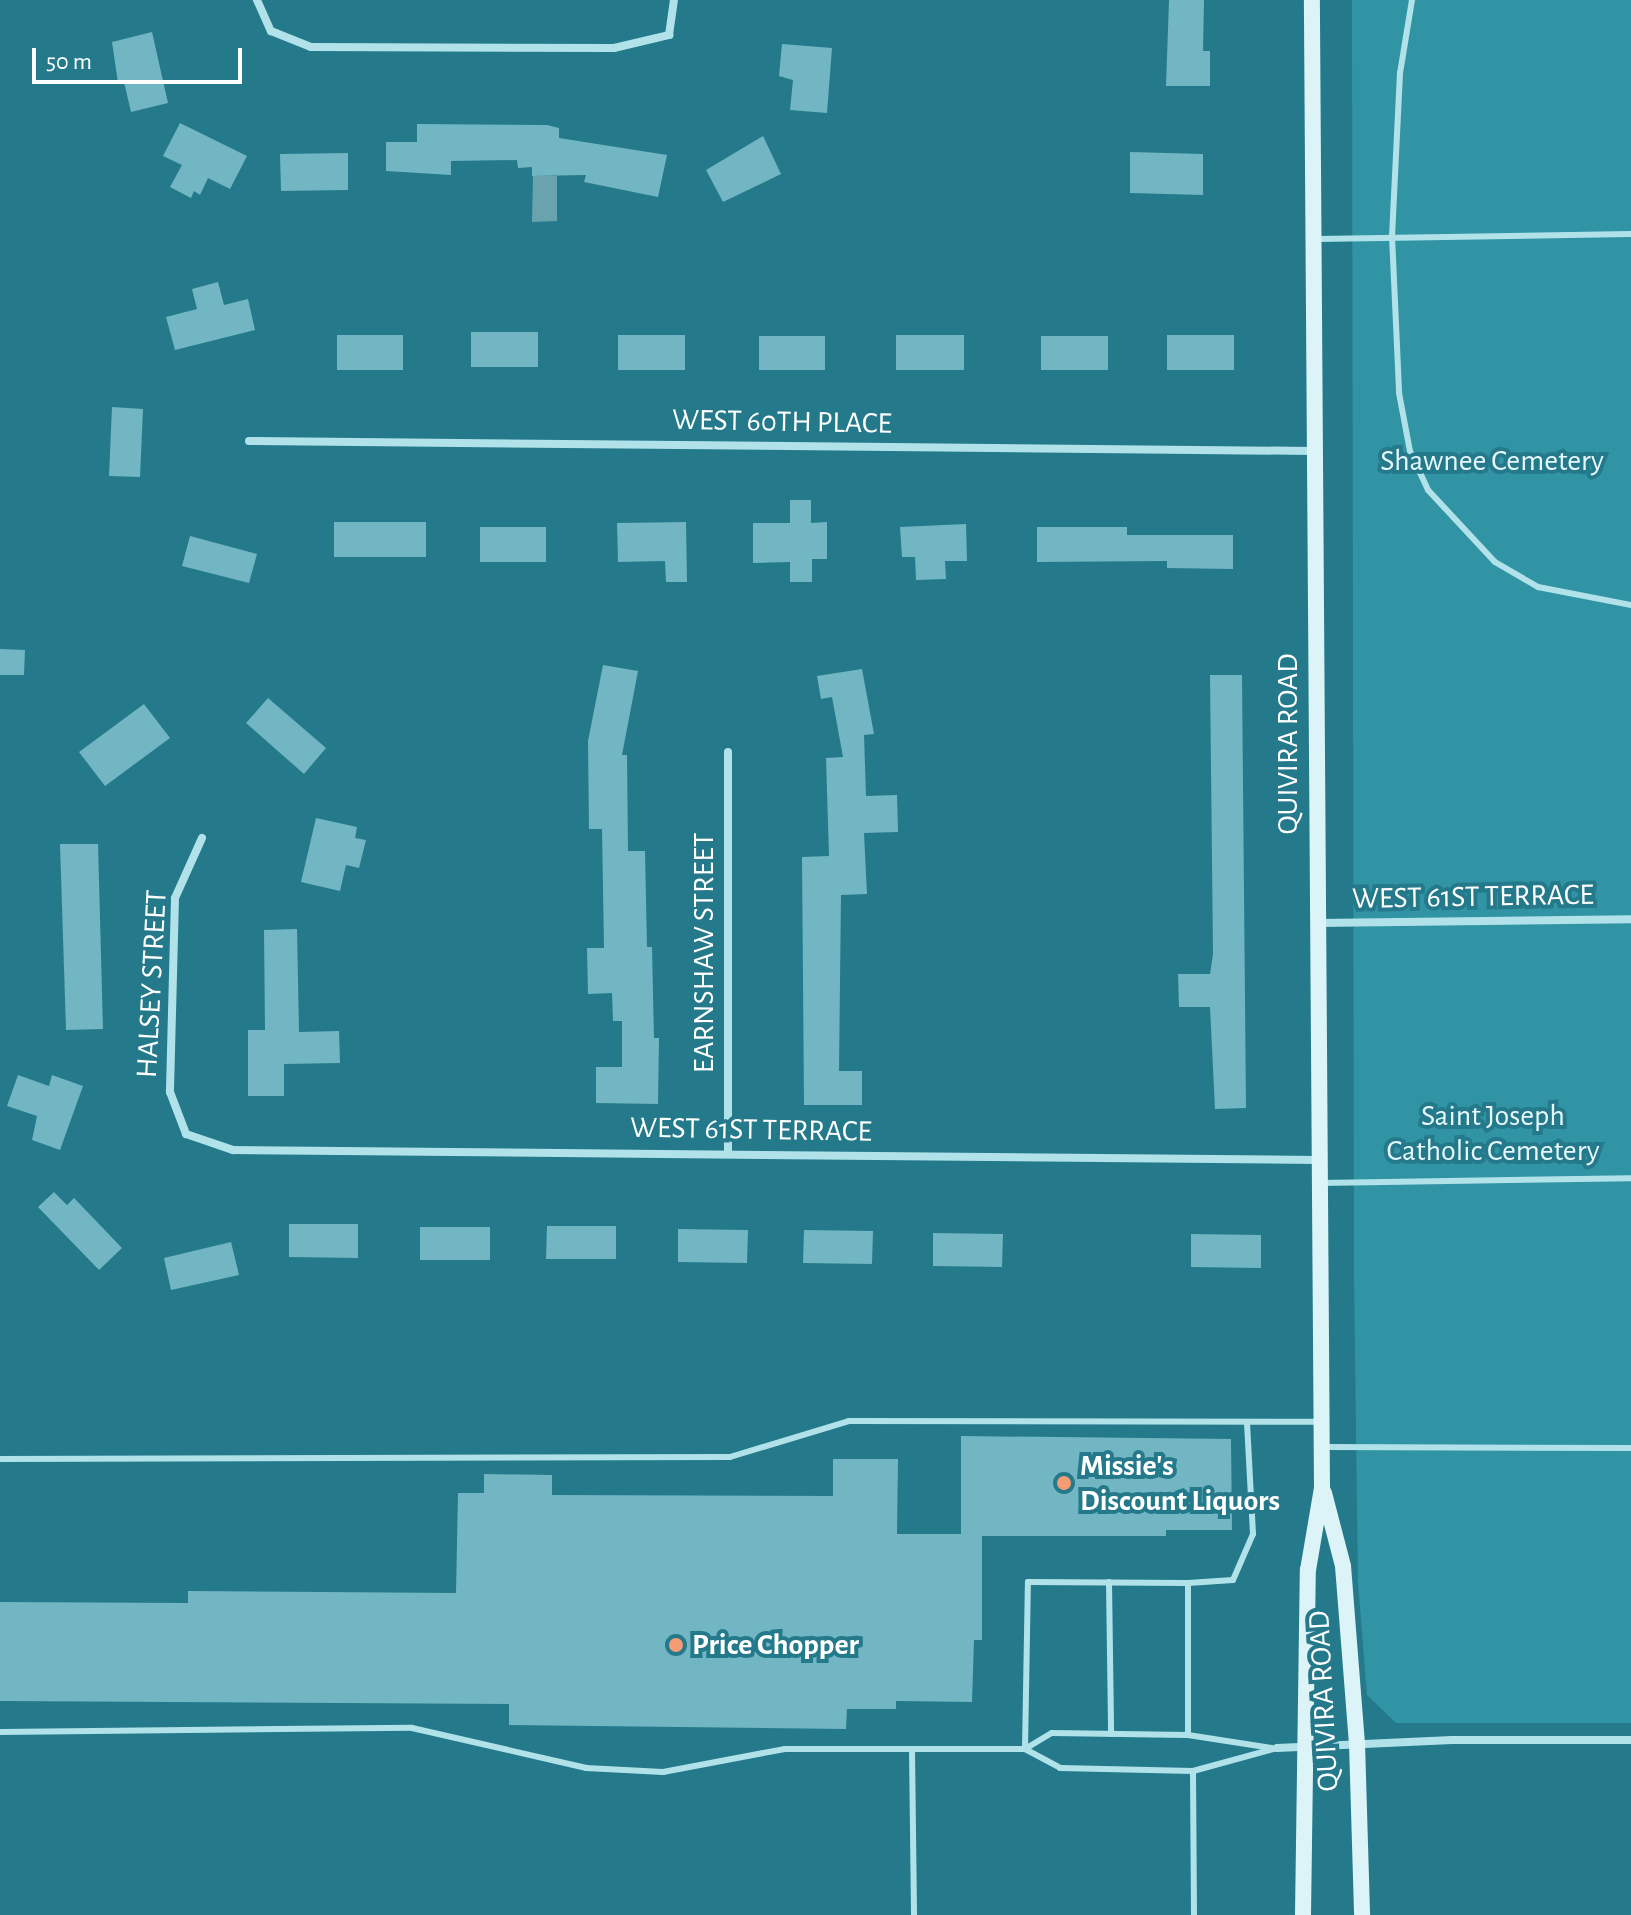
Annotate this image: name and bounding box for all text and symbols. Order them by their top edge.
scale bar [36,32,246,82]
text: 50 m [46,50,92,74]
street label: WEST 60TH PLACE [672,402,892,442]
park label: Shawnee Cemetery [1380,443,1604,479]
street label: QUIVIRA ROAD [1270,653,1306,835]
street label: EARNSHAW STREET [686,833,722,1073]
street label: WEST 61ST TERRACE [1352,877,1594,917]
street label: HALSEY STREET [129,889,175,1079]
park label: Saint Joseph Catholic Cemetery [1386,1098,1600,1168]
street label: WEST 61ST TERRACE [630,1110,872,1150]
place label: Missie's Discount Liquors [1080,1448,1280,1518]
marker: Missie's Discount Liquors [1055,1474,1073,1492]
street label: QUIVIRA ROAD [1301,1610,1347,1792]
place label: Price Chopper [692,1627,859,1663]
marker: Price Chopper [667,1636,685,1654]

